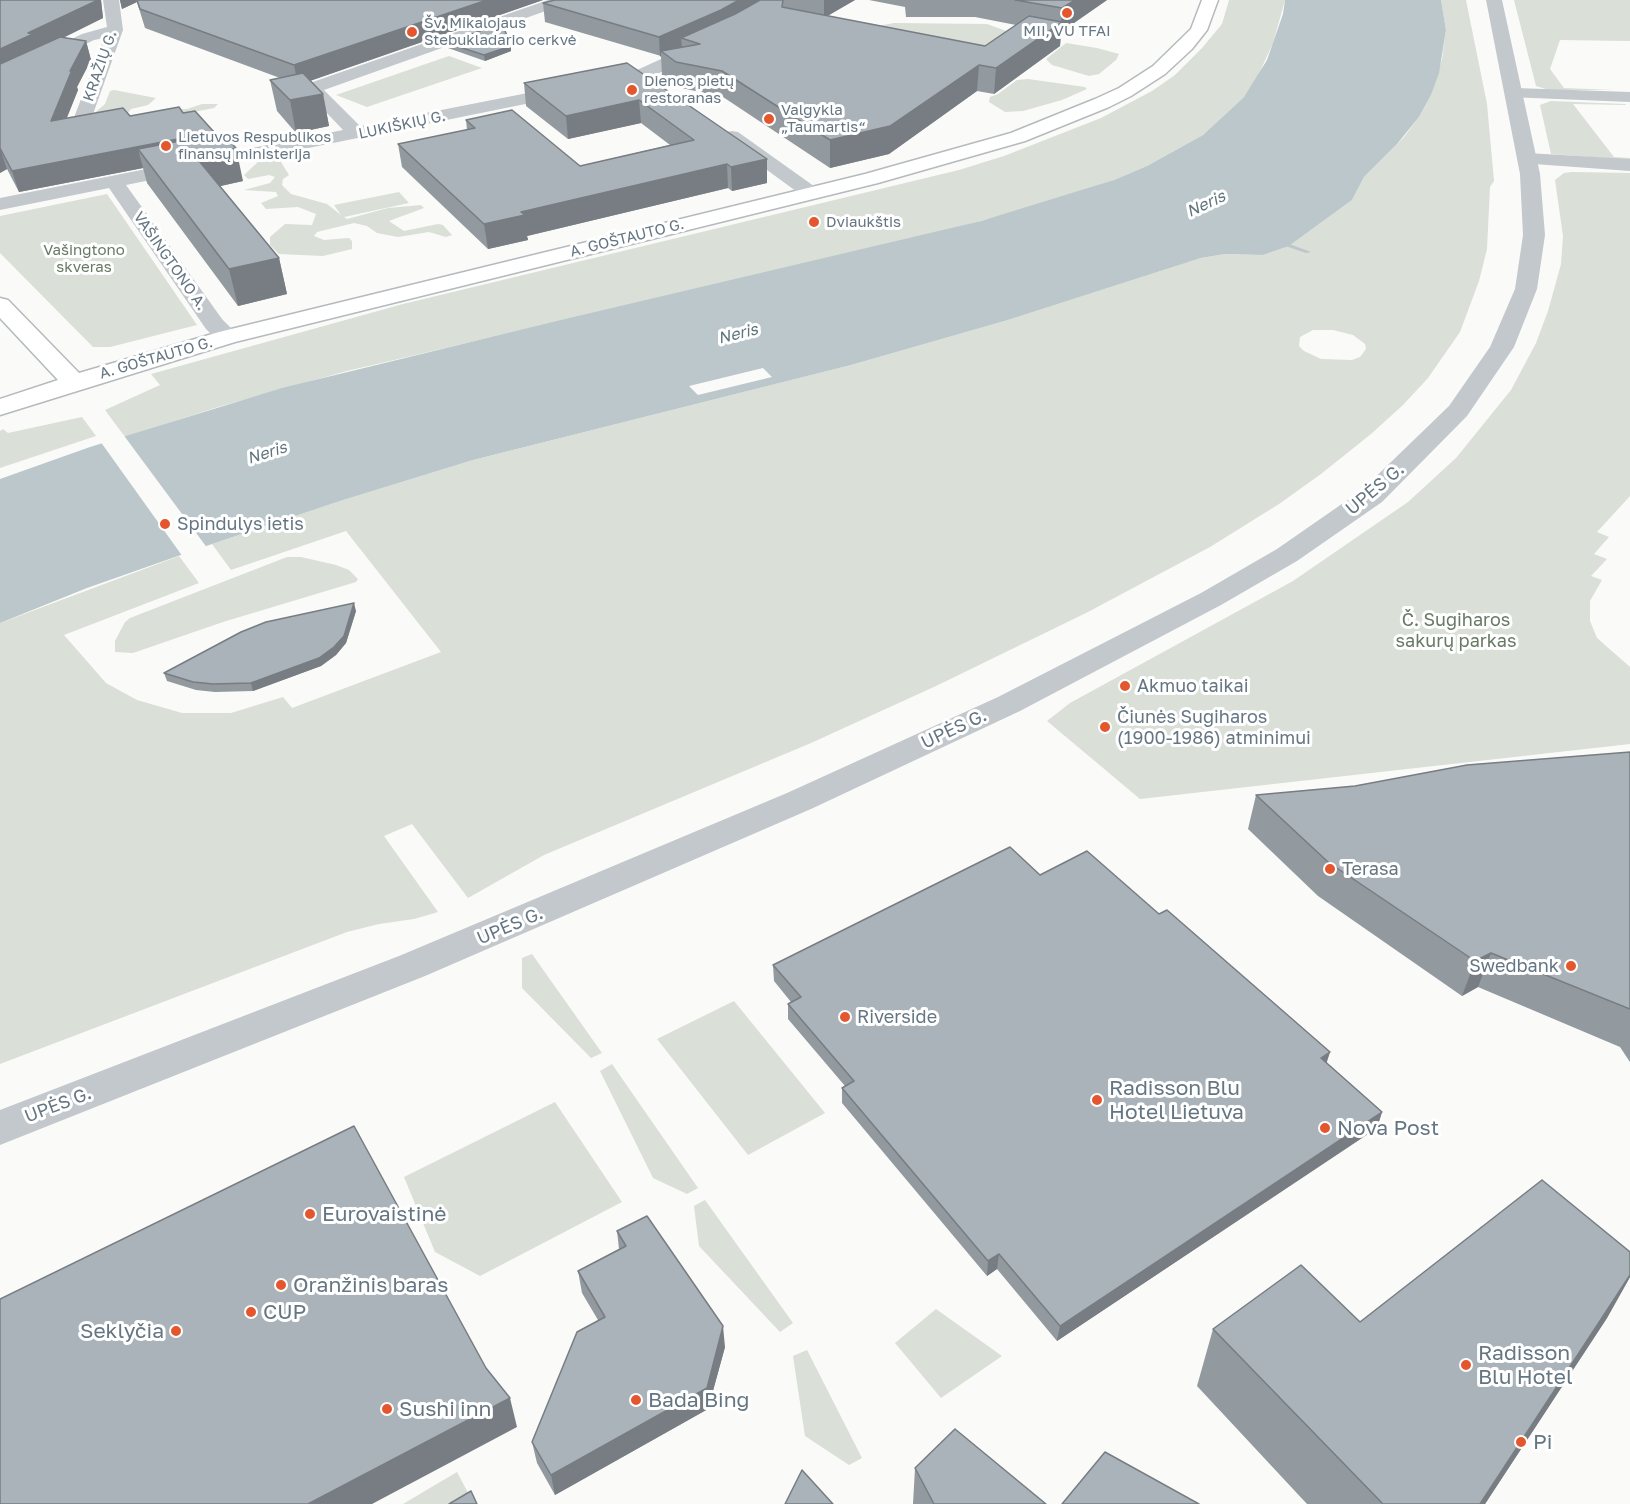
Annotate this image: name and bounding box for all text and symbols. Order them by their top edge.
marker: MII, VU TFAI [1060,6,1074,20]
place label: Šv. Mikalojaus Stebukladario cerkvė [424,14,577,49]
place label: MII, VU TFAI [1023,22,1111,40]
marker: Šv. Mikalojaus Stebukladario cerkvė [405,25,419,39]
street label: KRAŽIŲ G. [79,28,121,104]
place label: Dienos pietų restoranas [644,72,734,107]
marker: Dienos pietų restoranas [625,83,639,97]
place label: Valgykla „Taumartis“ [781,101,866,136]
street label: LUKIŠKIŲ G. [357,107,447,143]
marker: Valgykla „Taumartis“ [762,112,776,126]
place label: Lietuvos Respublikos finansų ministerija [178,128,331,163]
marker: Lietuvos Respublikos finansų ministerija [159,139,173,153]
water label: Neris [1184,187,1228,221]
street label: VAŠINGTONO A. [129,208,211,314]
place label: Dviaukštis [826,213,901,231]
street label: A. GOŠTAUTO G. [568,215,686,261]
marker: Dviaukštis [807,215,821,229]
park label: Vašingtono skveras [43,241,125,276]
water label: Neris [716,320,760,348]
street label: A. GOŠTAUTO G. [97,333,215,383]
water label: Neris [245,438,289,468]
street label: UPĖS G. [1341,458,1409,520]
place label: Spindulys ietis [177,513,304,535]
marker: Spindulys ietis [158,517,172,531]
park label: Č. Sugiharos sakurų parkas [1395,609,1517,652]
place label: Akmuo taikai [1137,675,1249,697]
marker: Akmuo taikai [1118,679,1132,693]
street label: UPĖS G. [918,704,990,754]
place label: Čiunės Sugiharos (1900-1986) atminimui [1117,706,1311,748]
marker: Čiunės Sugiharos (1900-1986) atminimui [1098,720,1112,734]
place label: Terasa [1342,858,1399,880]
marker: Terasa [1323,862,1337,876]
street label: UPĖS G. [474,902,546,950]
place label: Swedbank [1469,955,1559,977]
marker: Swedbank [1564,959,1578,973]
place label: Riverside [857,1006,937,1028]
marker: Riverside [838,1010,852,1024]
place label: Radisson Blu Hotel Lietuva [1109,1075,1244,1125]
street label: UPĖS G. [22,1082,94,1128]
marker: Radisson Blu Hotel Lietuva [1090,1093,1104,1107]
place label: Nova Post [1337,1115,1439,1141]
marker: Nova Post [1318,1121,1332,1135]
place label: Eurovaistinė [322,1201,447,1227]
marker: Eurovaistinė [303,1207,317,1221]
place label: Oranžinis baras [293,1272,448,1298]
marker: Oranžinis baras [274,1278,288,1292]
place label: CUP [263,1299,306,1325]
marker: CUP [244,1305,258,1319]
place label: Seklyčia [80,1318,164,1344]
marker: Seklyčia [169,1324,183,1338]
place label: Radisson Blu Hotel [1478,1340,1573,1390]
marker: Radisson Blu Hotel [1459,1358,1473,1372]
place label: Bada Bing [648,1387,749,1413]
marker: Bada Bing [629,1393,643,1407]
place label: Sushi inn [399,1396,492,1422]
marker: Sushi inn [380,1402,394,1416]
place label: Pi [1533,1429,1552,1455]
marker: Pi [1514,1435,1528,1449]

